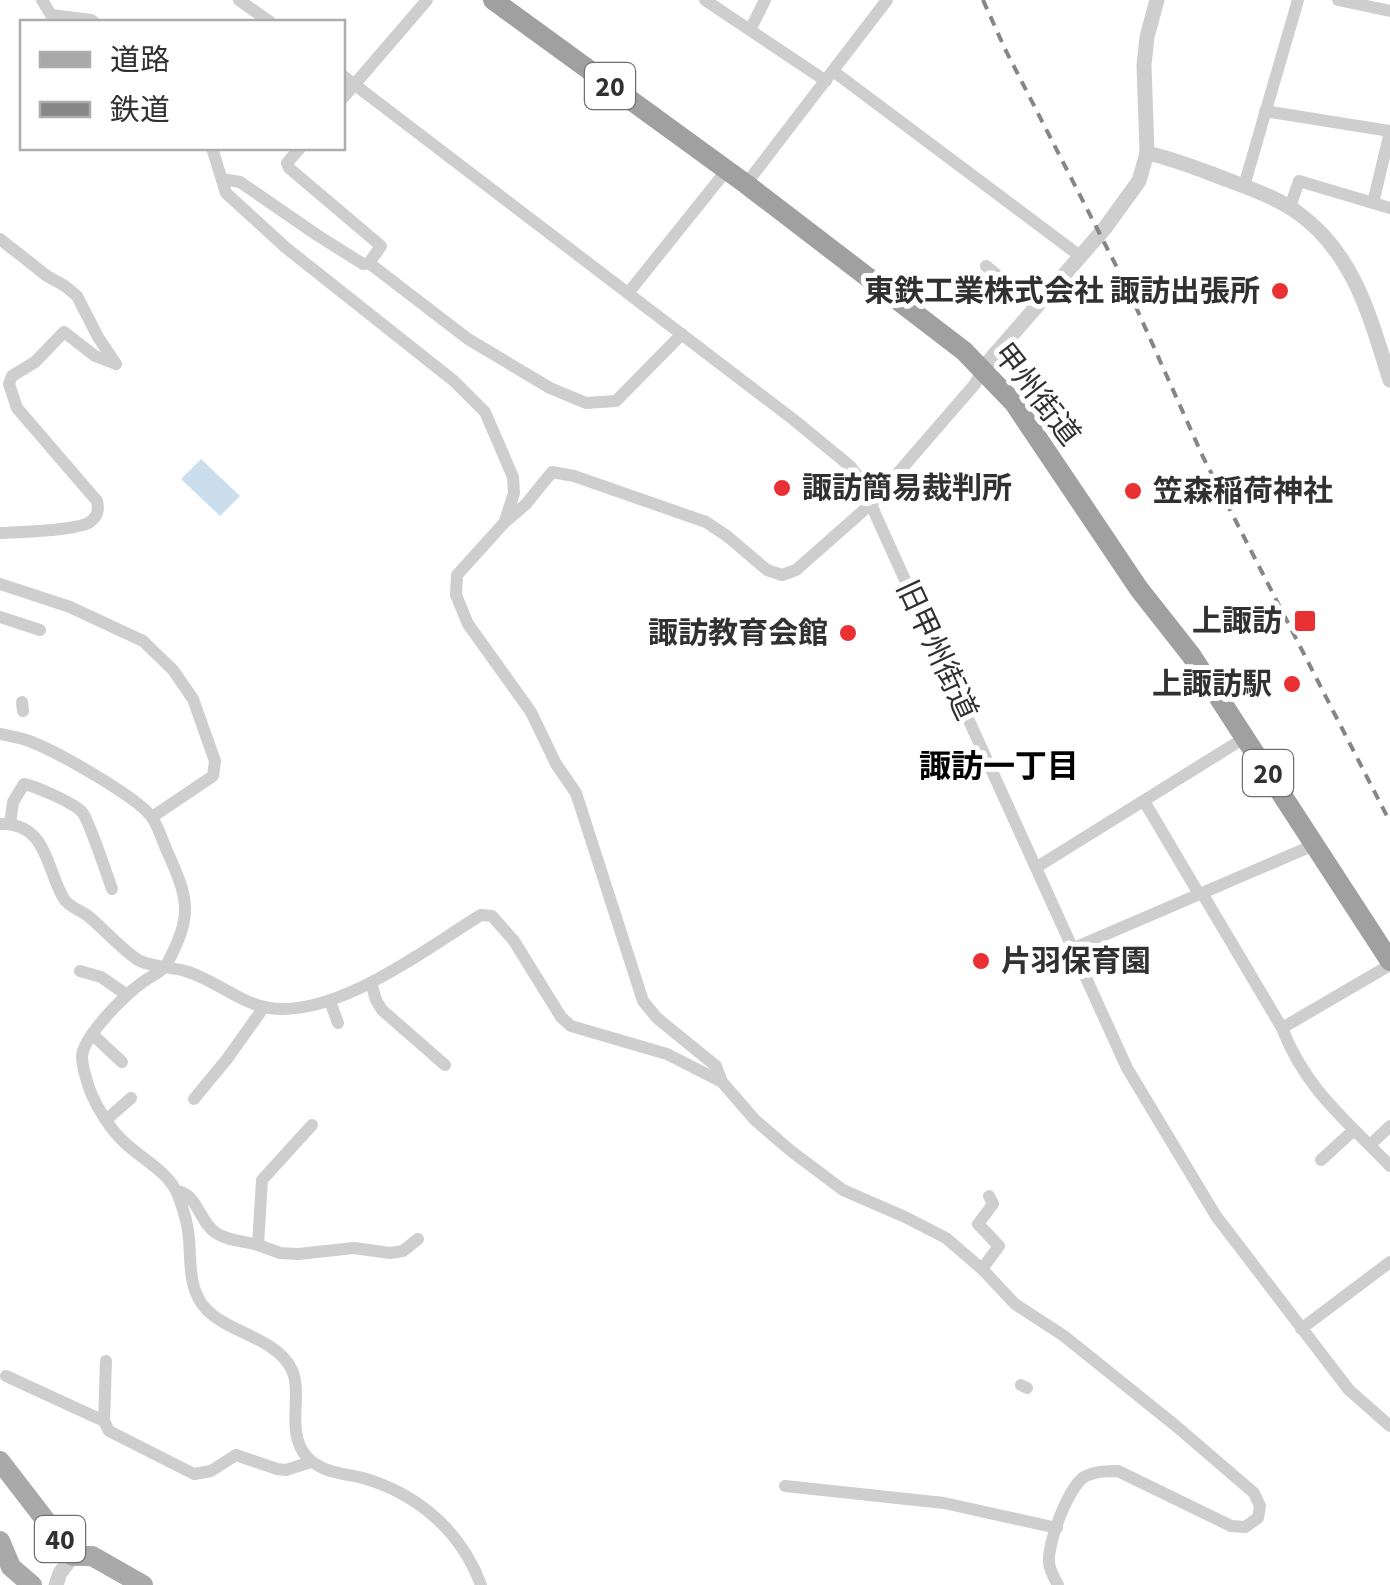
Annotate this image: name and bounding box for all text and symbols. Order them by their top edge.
legend [20,20,345,150]
text: 道路 [110,39,170,82]
road number: 20 [585,63,635,109]
text: 鉄道 [110,89,170,132]
place label: 東鉄工業株式会社 諏訪出張所 [864,270,1260,313]
marker: 東鉄工業株式会社 諏訪出張所 [1269,280,1291,302]
street label: 甲州街道 [983,334,1090,455]
place label: 諏訪簡易裁判所 [802,467,1012,510]
place label: 笠森稲荷神社 [1153,470,1333,513]
marker: 諏訪簡易裁判所 [771,477,793,499]
marker: 笠森稲荷神社 [1122,480,1144,502]
street label: 旧甲州街道 [885,573,988,727]
place label: 上諏訪 [1192,600,1282,643]
marker: 上諏訪 [1292,608,1318,634]
place label: 諏訪教育会館 [648,612,828,655]
marker: 諏訪教育会館 [837,622,859,644]
place label: 上諏訪駅 [1152,663,1272,706]
marker: 上諏訪駅 [1281,673,1303,695]
district label: 諏訪一丁目 [919,744,1079,790]
road number: 20 [1243,750,1293,796]
place label: 片羽保育園 [1001,940,1151,983]
marker: 片羽保育園 [970,950,992,972]
road number: 40 [35,1516,85,1562]

